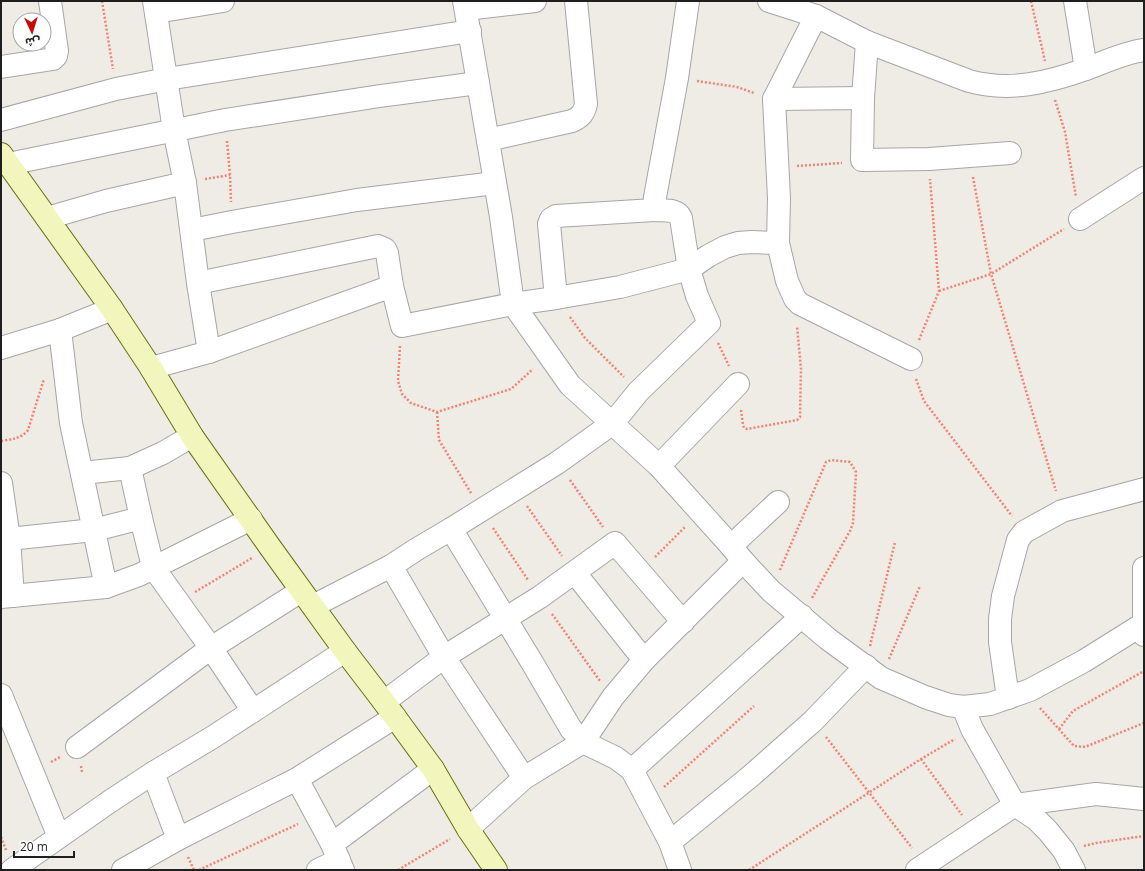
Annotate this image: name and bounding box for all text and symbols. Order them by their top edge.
north arrow [12,12,52,52]
text: ش [25,34,41,50]
scale bar [14,833,74,859]
text: 20 m [20,838,48,855]

